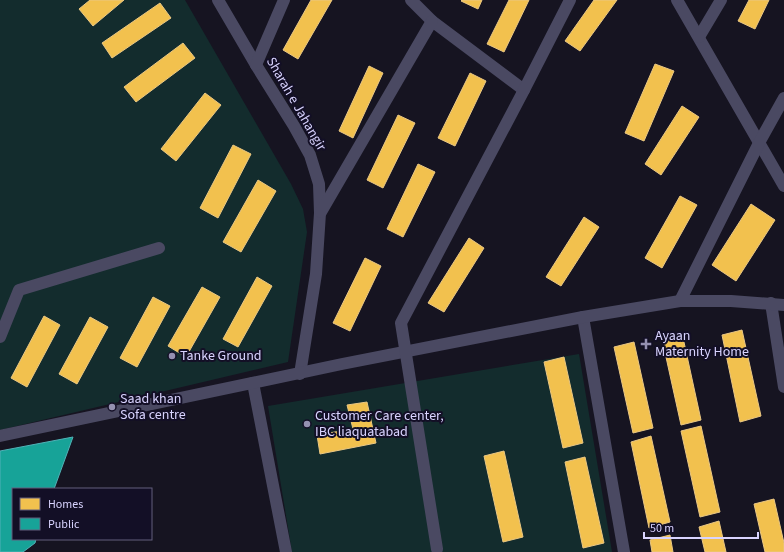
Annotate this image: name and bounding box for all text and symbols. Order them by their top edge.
street label: Sharah e Jahangir [261,53,331,155]
place label: Ayaan Maternity Home [655,326,749,362]
marker: Ayaan Maternity Home [640,338,652,350]
place label: Tanke Ground [180,346,262,366]
marker: Tanke Ground [167,351,177,361]
place label: Saad khan Sofa centre [120,389,186,425]
marker: Saad khan Sofa centre [107,402,117,412]
place label: Customer Care center, IBC liaquatabad [315,406,444,442]
marker: Customer Care center, IBC liaquatabad [302,419,312,429]
legend [12,488,152,540]
text: Homes [48,496,83,513]
scale bar [644,514,758,540]
text: Public [48,516,80,533]
text: 50 m [650,520,674,537]

